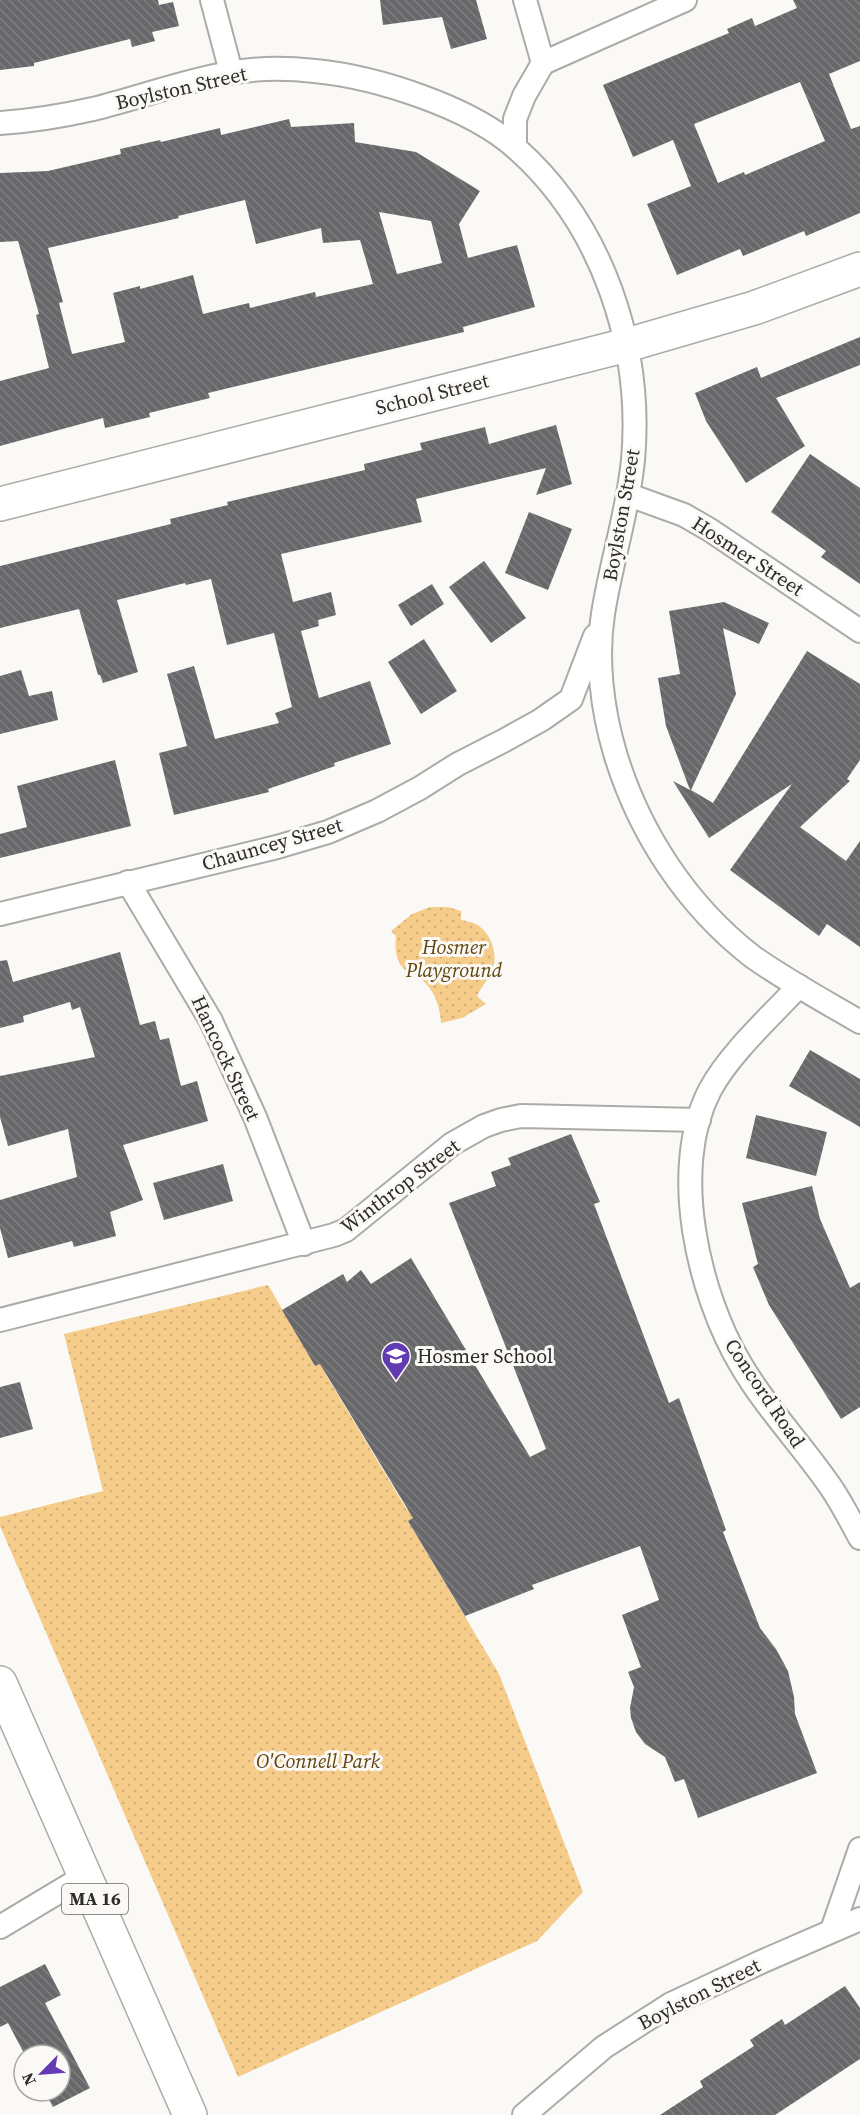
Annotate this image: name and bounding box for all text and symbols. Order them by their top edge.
street label: Boylston Street [113,59,250,117]
street label: School Street [372,366,492,422]
street label: Boylston Street [596,446,646,583]
street label: Hosmer Street [687,509,810,603]
street label: Chauncey Street [198,810,346,877]
park label: Hosmer Playground [405,933,503,984]
street label: Hancock Street [185,991,267,1126]
street label: Winthrop Street [335,1132,466,1240]
street label: Concord Road [718,1333,812,1454]
school or university icon: Hosmer School [380,1340,412,1382]
place label: Hosmer School [417,1342,553,1370]
park label: O'Connell Park [256,1747,381,1775]
road number: MA 16 [62,1884,128,1914]
street label: Boylston Street [633,1951,765,2037]
north arrow [12,2043,72,2103]
text: N [16,2069,41,2089]

